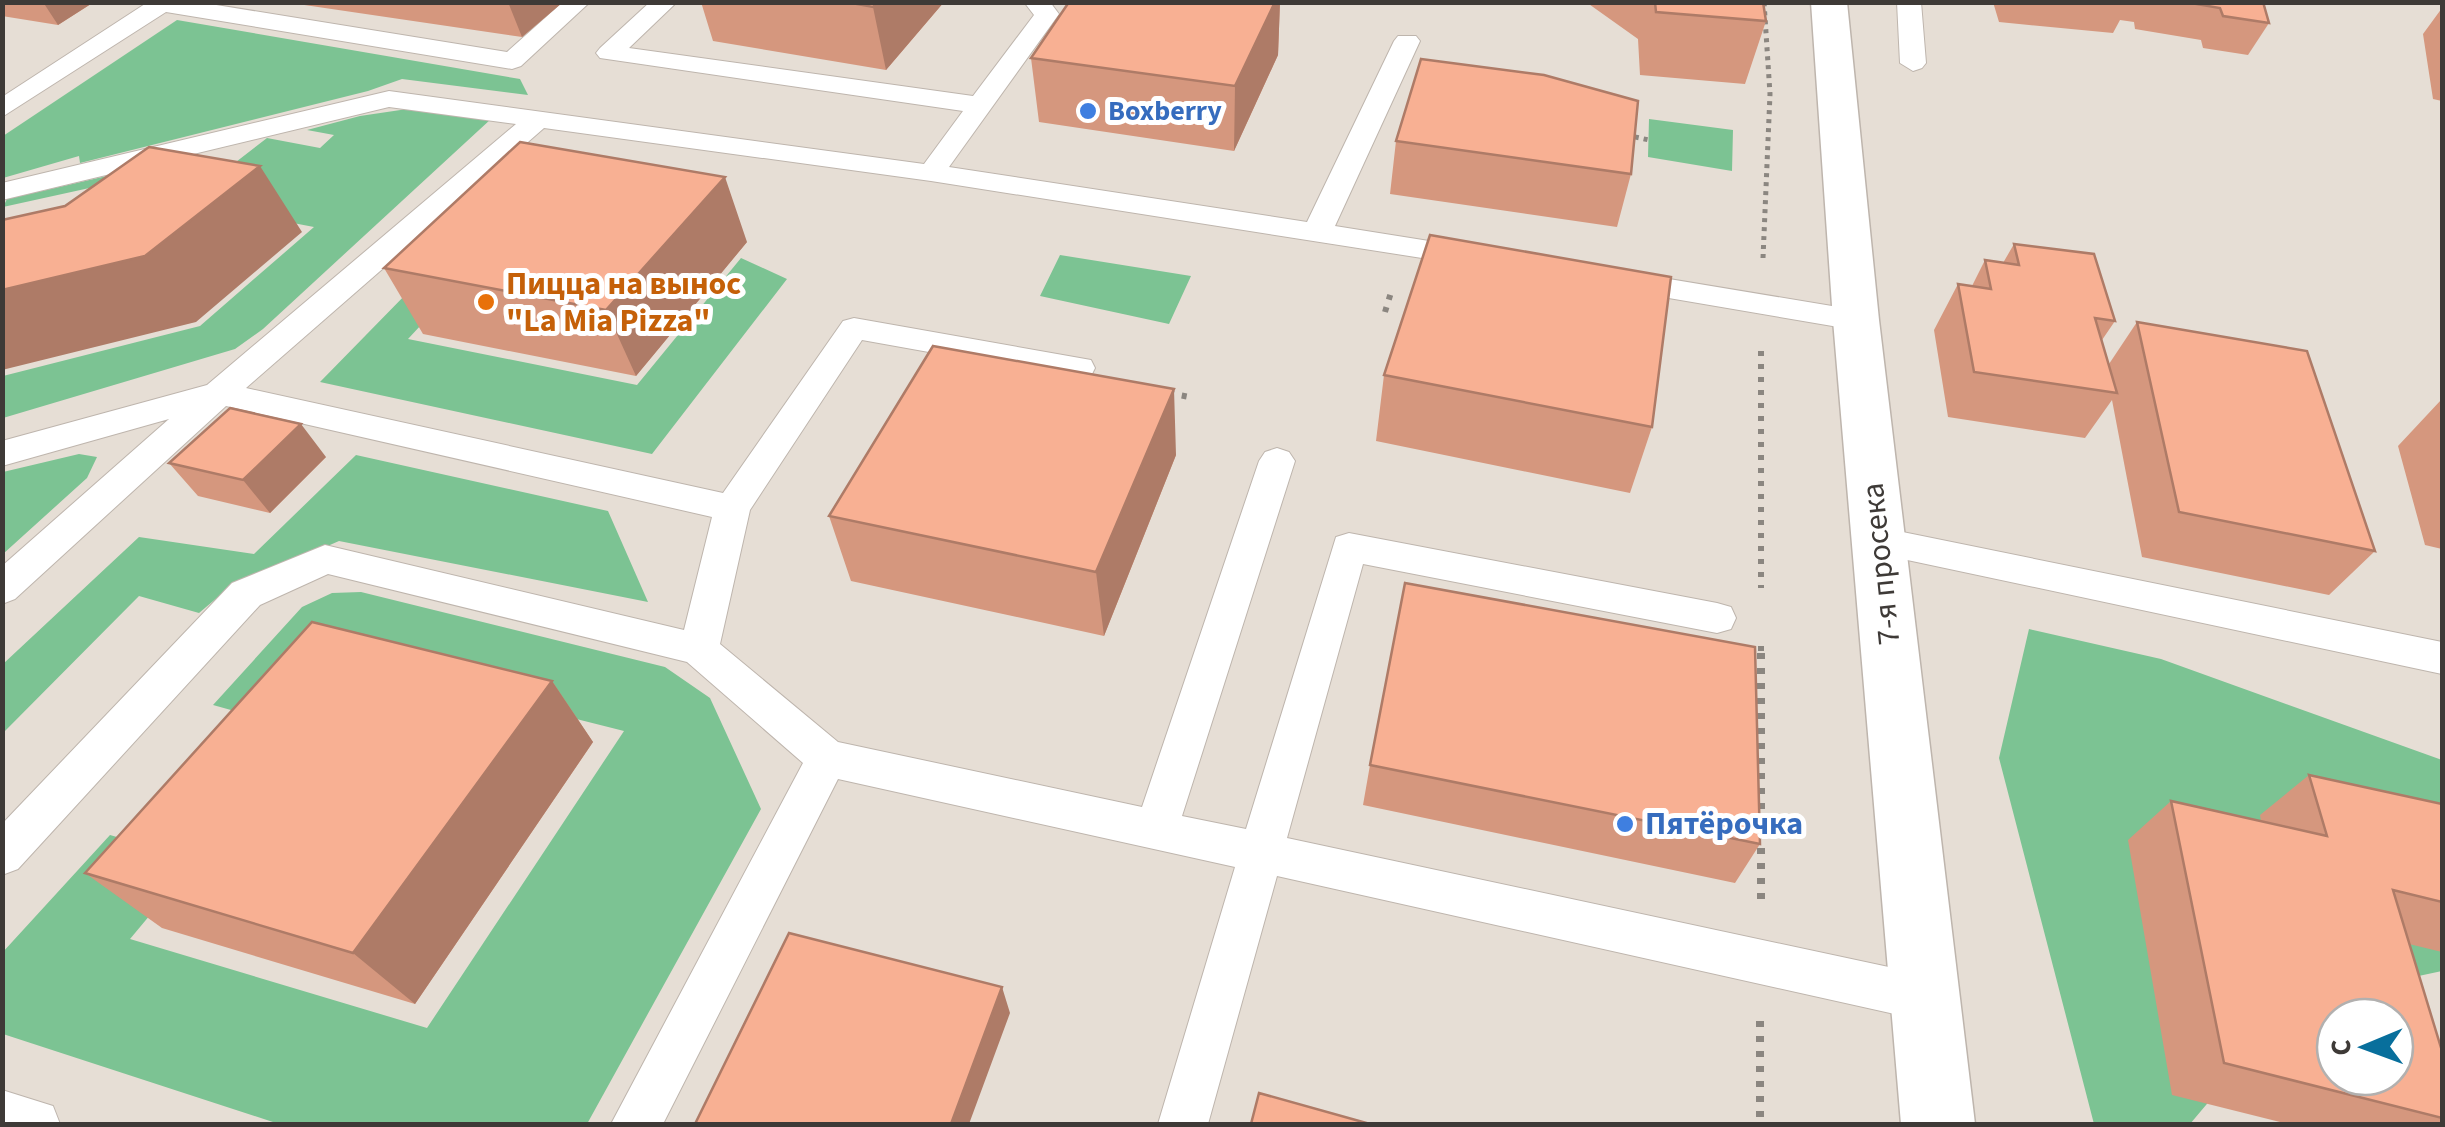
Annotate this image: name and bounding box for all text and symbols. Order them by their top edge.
place label: Boxberry [1108,91,1222,131]
marker: Boxberry [1077,100,1099,122]
place label: Пицца на вынос "La Mia Pizza" [506,261,741,344]
marker: Пицца на вынос "La Mia Pizza" [475,291,497,313]
street label: 7-я просека [1850,481,1912,647]
place label: Пятёрочка [1645,801,1803,847]
marker: Пятёрочка [1614,813,1636,835]
north arrow [2315,997,2415,1097]
text: С [2321,1039,2361,1056]

